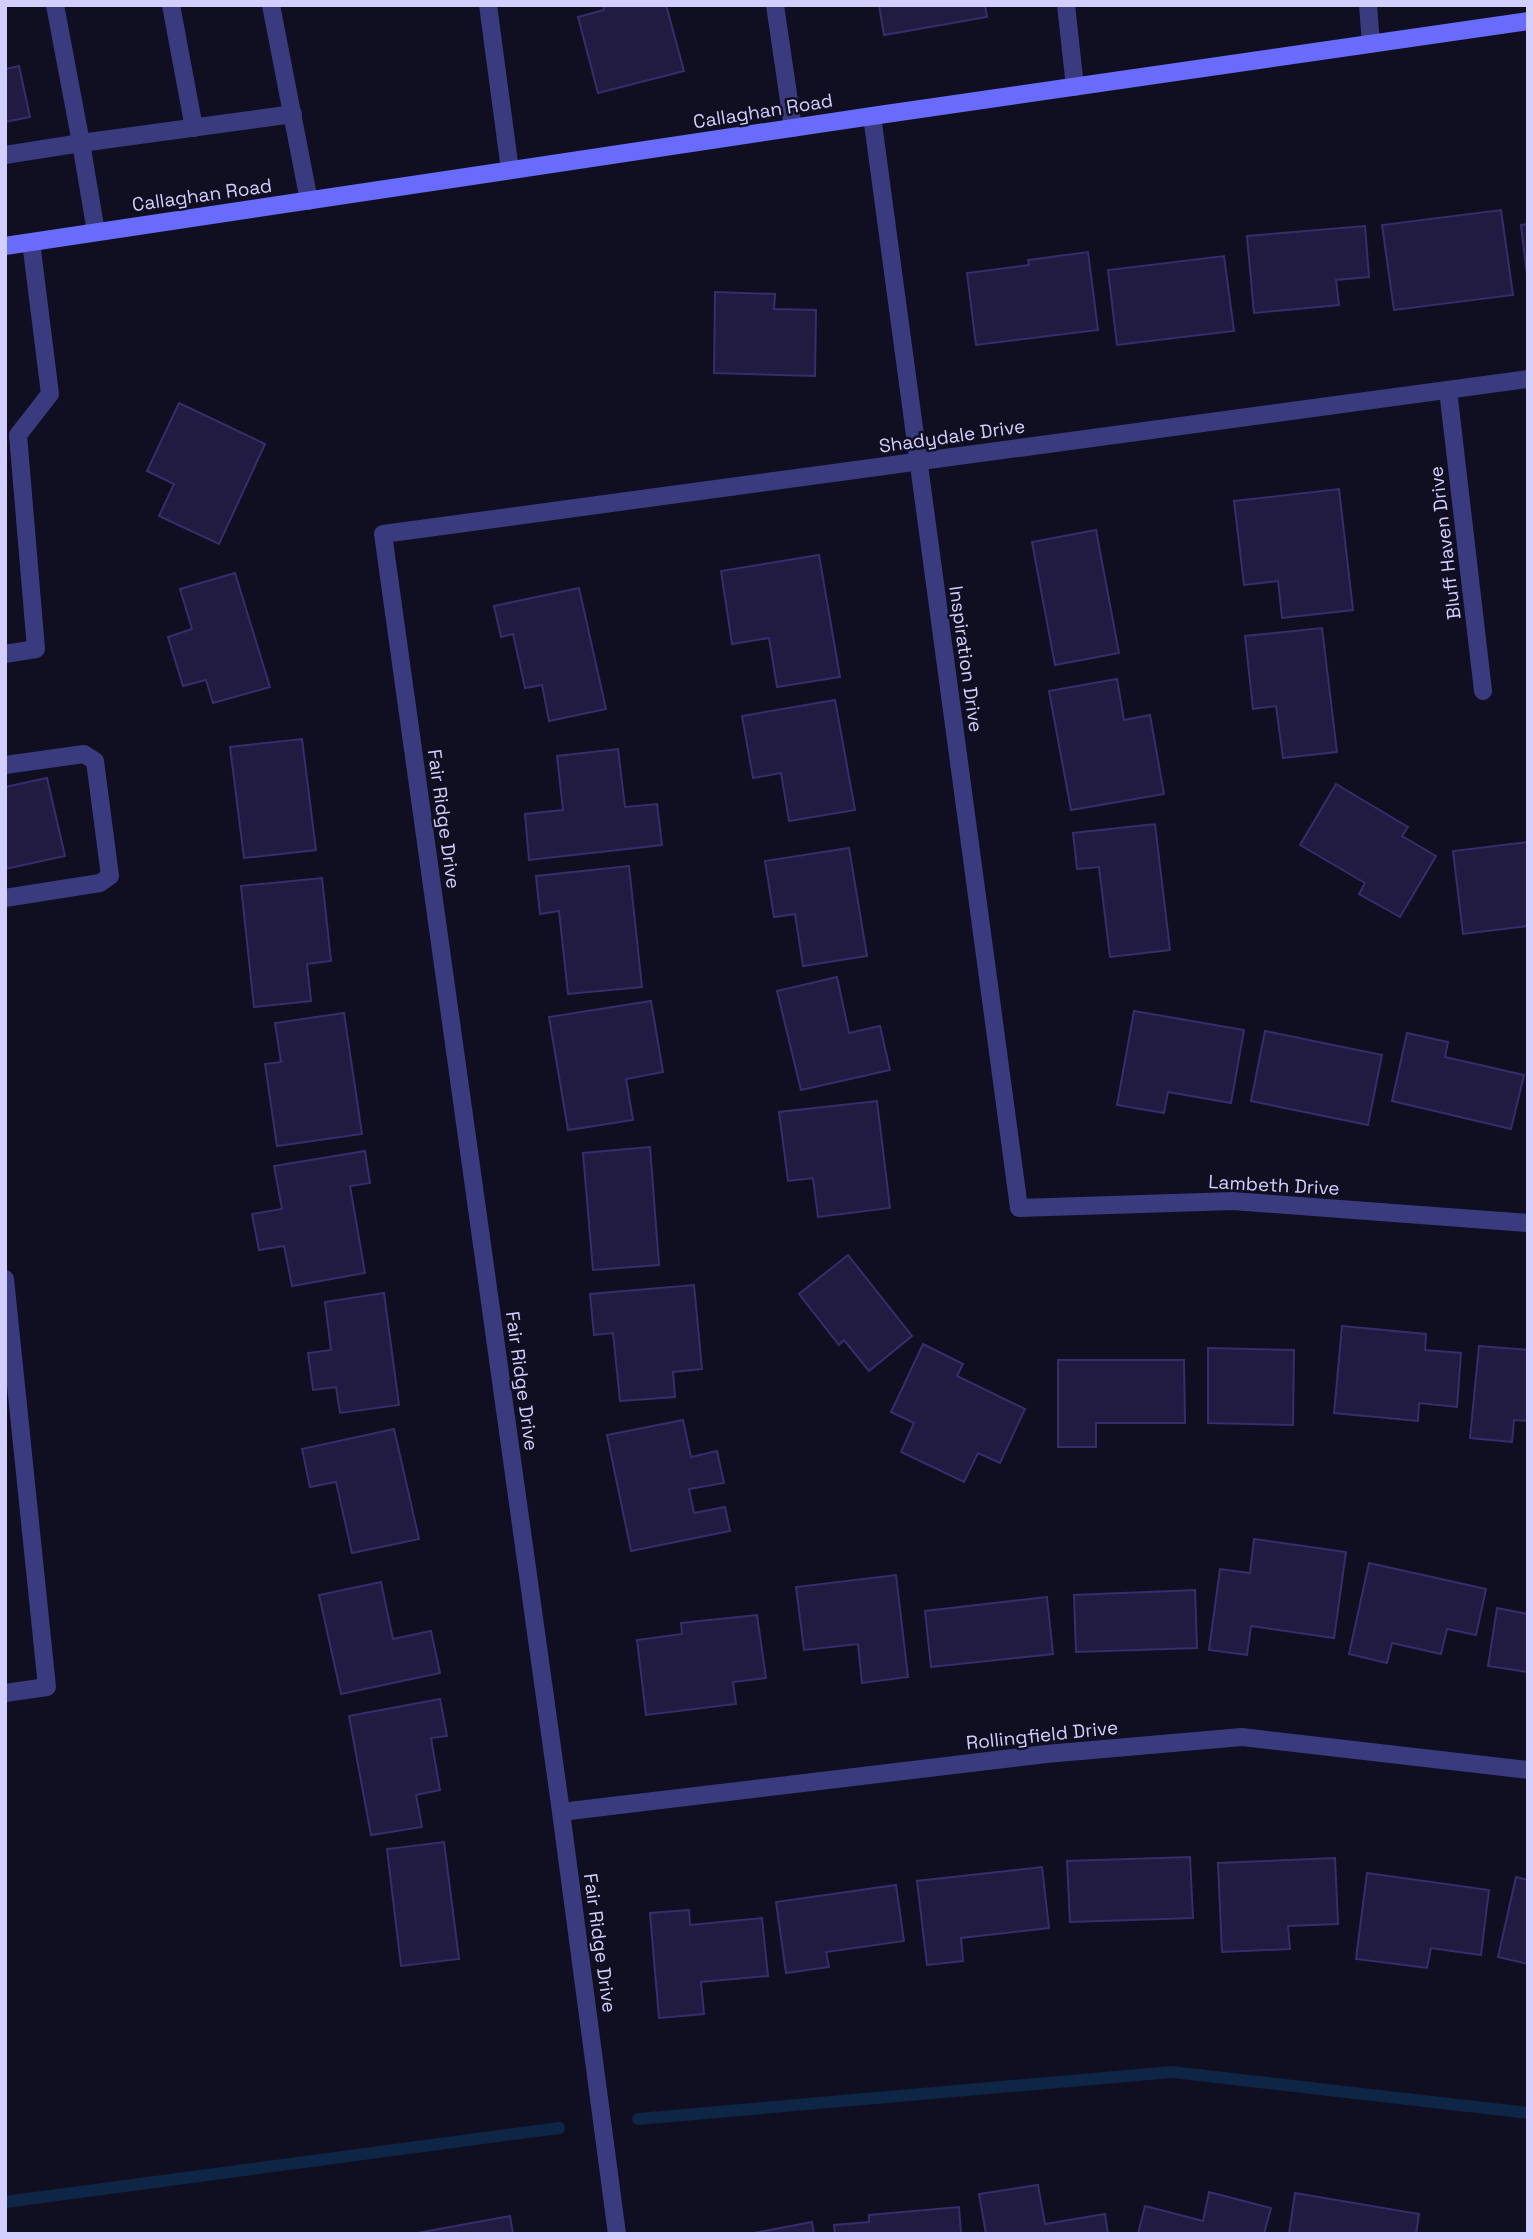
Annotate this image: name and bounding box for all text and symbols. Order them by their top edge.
street label: Callaghan Road [691,88,835,134]
street label: Callaghan Road [130,173,274,217]
street label: Shadydale Drive [877,413,1027,459]
street label: Bluff Haven Drive [1423,465,1467,621]
street label: Inspiration Drive [943,584,989,734]
street label: Fair Ridge Drive [422,748,466,890]
street label: Lambeth Drive [1208,1169,1340,1201]
street label: Fair Ridge Drive [500,1310,544,1452]
street label: Rollingfield Drive [965,1715,1119,1755]
street label: Fair Ridge Drive [578,1872,622,2014]

